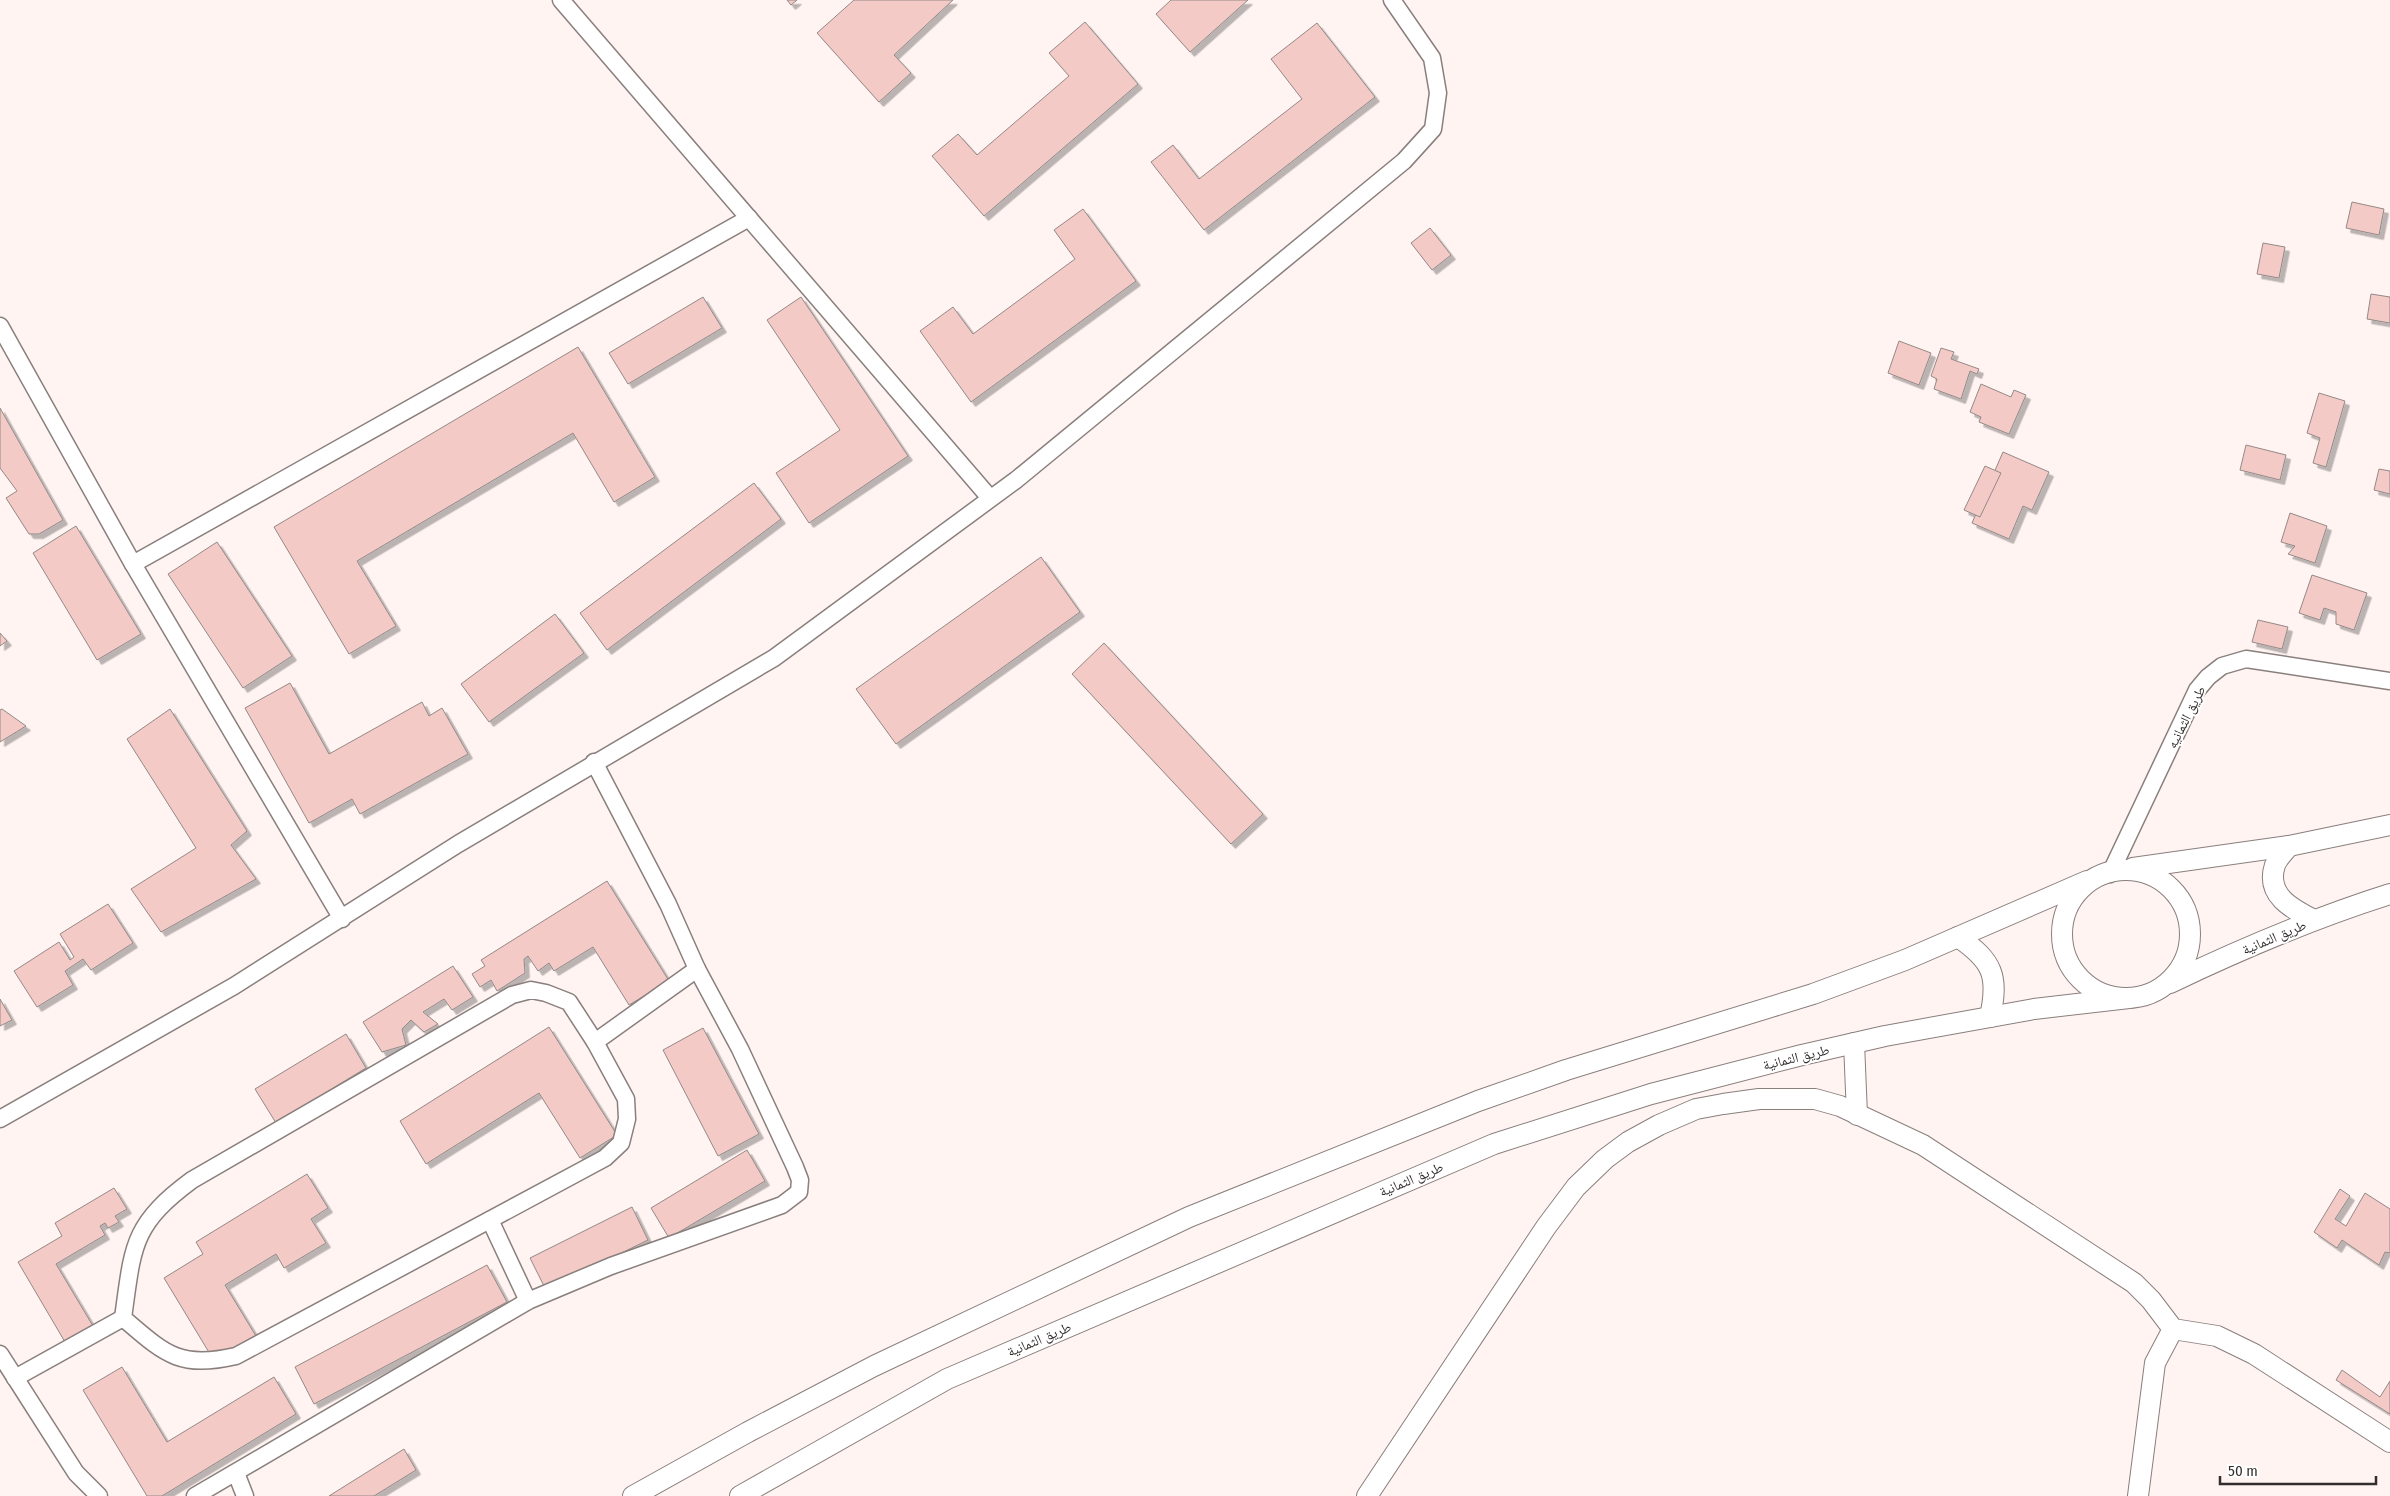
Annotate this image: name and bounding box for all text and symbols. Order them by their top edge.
street label: طريق الثمانيه [2163,683,2210,752]
street label: طريق الثمانية [2240,916,2309,959]
street label: طريق الثمانية [1761,1041,1831,1075]
street label: طريق الثمانية [1377,1158,1446,1201]
street label: طريق الثمانية [1005,1318,1074,1361]
scale bar [2220,1454,2376,1486]
text: 50 m [2228,1462,2258,1480]

